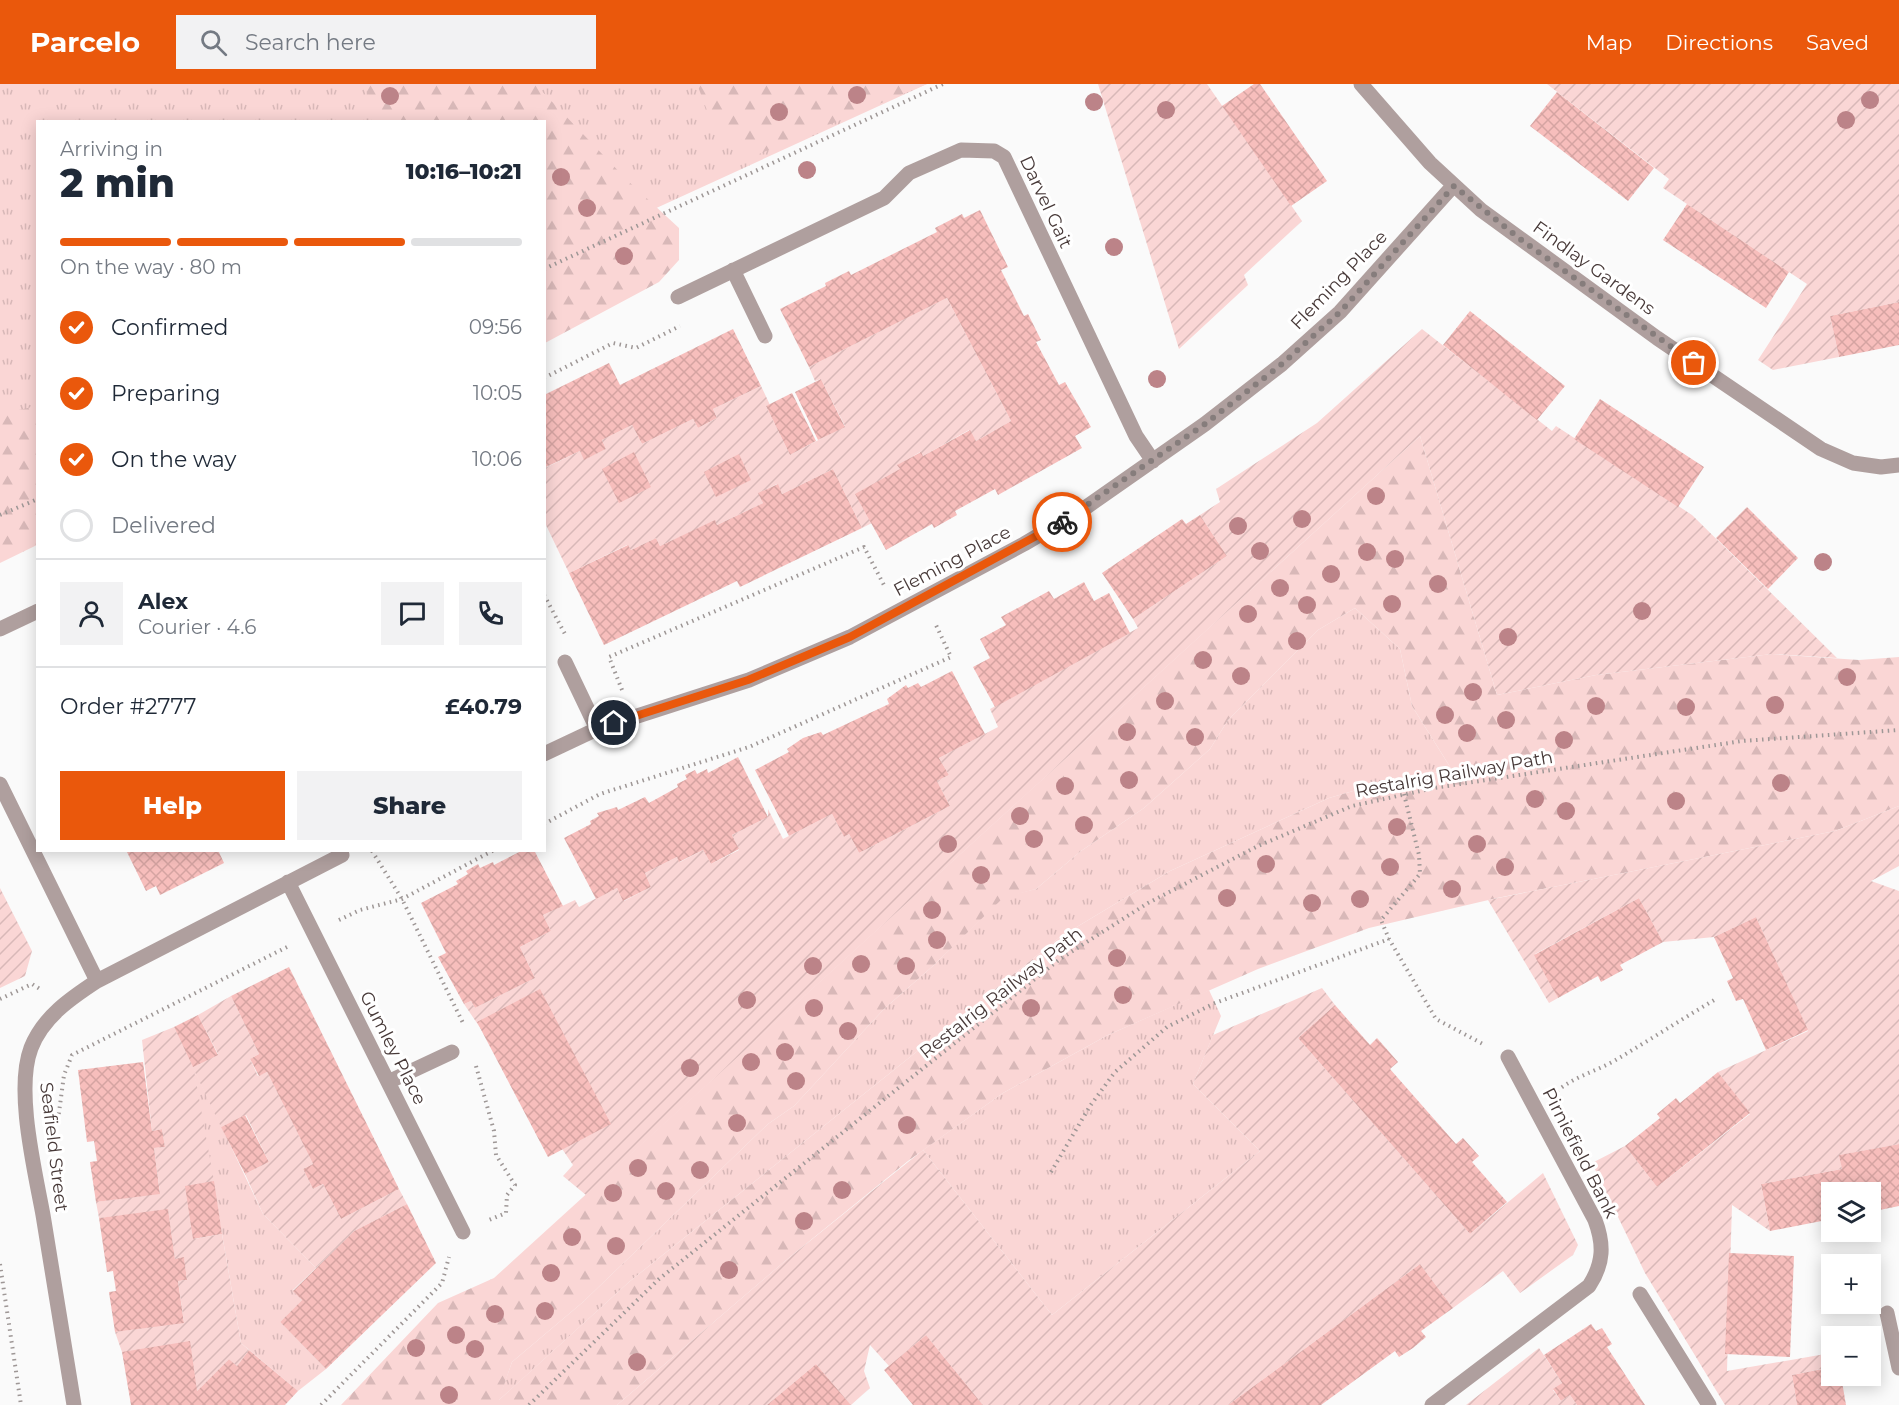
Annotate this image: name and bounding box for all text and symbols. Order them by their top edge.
search box [176,15,596,69]
text: Parcelo [30,25,140,59]
icon: search [197,26,230,59]
text: Search here [245,29,376,56]
text: Map [1586,30,1632,55]
text: Directions [1665,30,1773,55]
text: Saved [1806,30,1869,55]
text: Arriving in [60,137,163,161]
street label: Darvel Gait [1015,152,1077,252]
text: 10:16–10:21 [406,158,522,185]
text: 2 min [60,159,175,207]
street label: Findlay Gardens [1529,216,1660,320]
street label: Fleming Place [1286,226,1392,334]
text: On the way · 80 m [60,255,242,279]
icon: check [60,311,93,344]
text: Confirmed [111,314,228,341]
text: 09:56 [469,315,522,339]
pin [1668,337,1719,388]
icon: bag [1677,346,1710,379]
icon: check [60,377,93,410]
text: Preparing [111,380,220,407]
text: 10:05 [473,381,522,405]
icon: check [60,443,93,476]
text: On the way [111,446,236,473]
text: 10:06 [472,447,522,471]
courier [1032,492,1092,552]
icon: bike [1046,506,1079,539]
text: Delivered [111,512,216,539]
street label: Fleming Place [890,521,1014,601]
button: person [60,582,123,645]
button: chat [381,582,444,645]
button: phone [459,582,522,645]
text: Alex [138,588,188,615]
text: Courier · 4.6 [138,615,256,639]
text: Order #2777 [60,693,196,720]
text: £40.79 [445,693,522,720]
pin [588,697,639,748]
icon: home [597,706,630,739]
street label: Restalrig Railway Path [1353,746,1555,802]
button: Help [60,771,285,840]
button: Share [297,771,522,840]
street label: Restalrig Railway Path [915,923,1087,1063]
street label: Gumley Place [355,988,431,1109]
street label: Seafield Street [35,1081,73,1213]
street label: Pirniefield Bank [1538,1084,1622,1222]
map controls [1821,1182,1881,1386]
button: layers [1821,1182,1881,1242]
button: + [1821,1254,1881,1314]
button: − [1821,1326,1881,1386]

